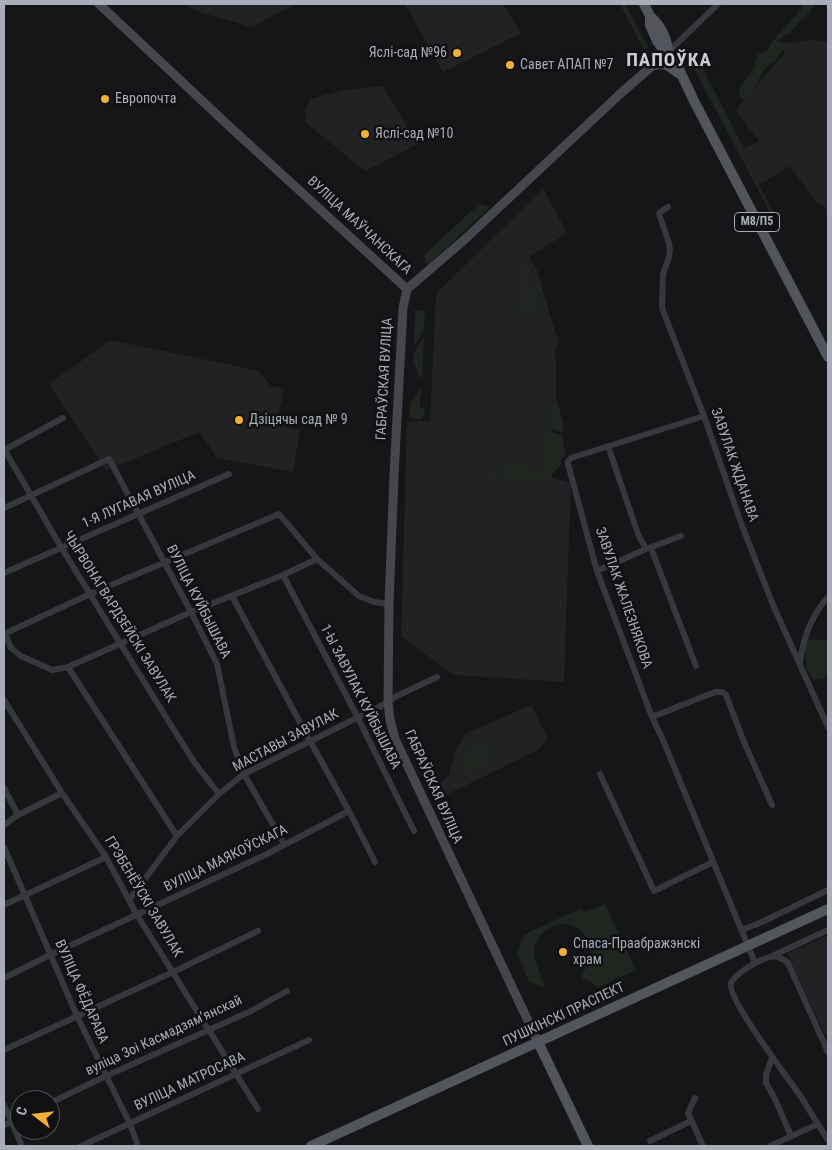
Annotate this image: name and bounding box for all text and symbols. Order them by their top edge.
place label: Яслі-сад №96 [369,45,447,61]
marker: Яслі-сад №96 [451,47,463,59]
district label: ПАПОЎКА [625,50,713,72]
place label: Савет АПАП №7 [520,57,613,73]
marker: Савет АПАП №7 [504,59,516,71]
place label: Европочта [115,91,176,107]
marker: Европочта [99,93,111,105]
place label: Яслі-сад №10 [375,126,453,142]
marker: Яслі-сад №10 [359,128,371,140]
street label: ВУЛІЦА МАЎЧАНСКАГА [303,173,415,279]
road number: М8/П5 [734,212,780,232]
street label: ГАБРАЎСКАЯ ВУЛІЦА [373,317,397,441]
street label: ЗАВУЛАК ЖДАНАВА [707,406,761,524]
place label: Дзіцячы сад № 9 [249,412,348,428]
marker: Дзіцячы сад № 9 [233,414,245,426]
street label: 1-Я ЛУГАВАЯ ВУЛІЦА [80,467,198,533]
street label: ЗАВУЛАК ЖАЛЕЗНЯКОВА [591,525,655,671]
street label: ЧЫРВОНАГВАРДЗЕЙСКІ ЗАВУЛАК [59,528,179,706]
street label: ВУЛІЦА КУЙБЫШАВА [162,542,234,662]
street label: 1-Ы ЗАВУЛАК КУЙБЫШАВА [316,622,404,772]
street label: МАСТАВЫ ЗАВУЛАК [230,706,342,776]
street label: ГАБРАЎСКАЯ ВУЛІЦА [400,728,466,846]
street label: ВУЛІЦА МАЯКОЎСКАГА [162,822,290,896]
street label: ГРЭБЕНЁЎСКІ ЗАВУЛАК [100,834,186,960]
place label: Спаса-Праабражэнскі храм [573,936,700,969]
street label: ВУЛІЦА ФЁДАРАВА [51,938,111,1046]
marker: Спаса-Праабражэнскі храм [557,946,569,958]
street label: ПУШКІНСКІ ПРАСПЕКТ [500,979,628,1051]
street label: вуліца Зоі Касмадзямʼянскай [83,992,245,1080]
street label: ВУЛІЦА МАТРОСАВА [132,1049,248,1115]
north arrow [10,1090,60,1140]
text: С [13,1105,30,1117]

